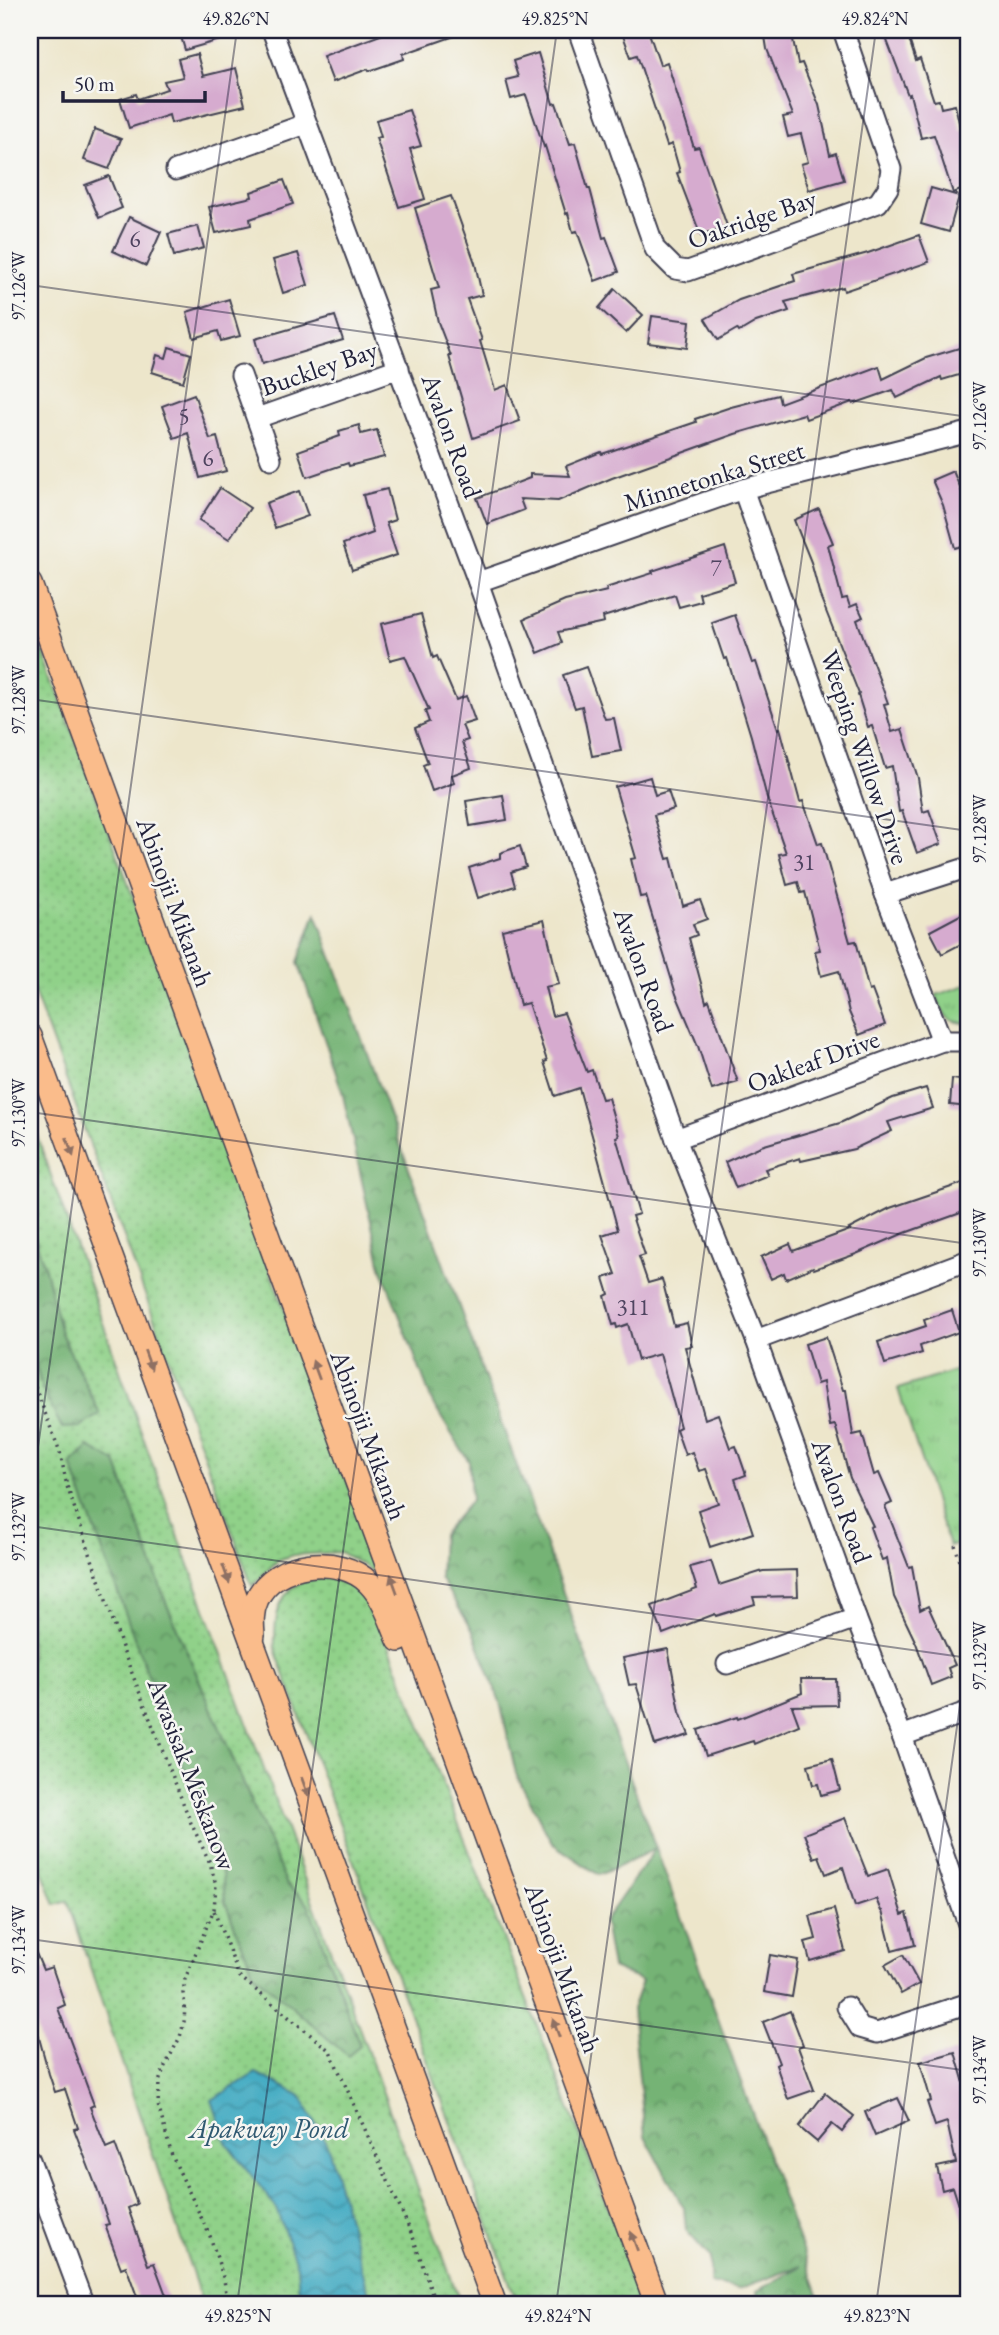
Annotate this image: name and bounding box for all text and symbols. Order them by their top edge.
text: 49.826°N [203,7,270,30]
text: 49.825°N [522,7,589,30]
text: 49.824°N [842,7,909,30]
scale bar [63,60,205,104]
text: 50 m [74,70,115,97]
street label: Oakridge Bay [683,181,821,257]
house number: 6 [129,224,141,254]
text: 97.126°W [7,251,30,321]
street label: Buckley Bay [256,332,383,404]
street label: Avalon Road [413,368,490,504]
text: 97.126°W [968,381,991,451]
house number: 5 [178,401,190,431]
street label: Minnetonka Street [620,432,808,520]
house number: 6 [202,443,214,473]
house number: 7 [710,553,722,583]
street label: Weeping Willow Drive [812,645,918,869]
text: 97.128°W [7,665,30,735]
text: 97.128°W [968,794,991,864]
street label: Abinojii Mikanah [128,812,221,991]
house number: 31 [793,847,815,877]
street label: Avalon Road [605,902,682,1038]
street label: Oakleaf Drive [742,1021,884,1101]
text: 97.130°W [7,1078,30,1148]
one-way arrow [65,1136,76,1157]
text: 97.130°W [968,1208,991,1278]
house number: 311 [616,1292,650,1322]
street label: Abinojii Mikanah [322,1345,415,1524]
one-way arrow [143,1350,154,1371]
one-way arrow [310,1359,321,1380]
street label: Avalon Road [803,1433,880,1569]
text: 97.132°W [7,1492,30,1562]
one-way arrow [221,1563,232,1584]
one-way arrow [388,1573,399,1594]
text: 97.132°W [968,1621,991,1691]
street label: Awasisak Mēskanow [139,1672,244,1875]
one-way arrow [300,1777,311,1798]
street label: Abinojii Mikanah [516,1878,609,2057]
text: 97.134°W [7,1905,30,1975]
one-way arrow [550,2017,561,2038]
text: 97.134°W [968,2035,991,2105]
water label: Apakway Pond [187,2110,349,2146]
one-way arrow [628,2231,639,2252]
text: 49.825°N [205,2304,272,2327]
text: 49.824°N [525,2304,592,2327]
text: 49.823°N [844,2304,911,2327]

